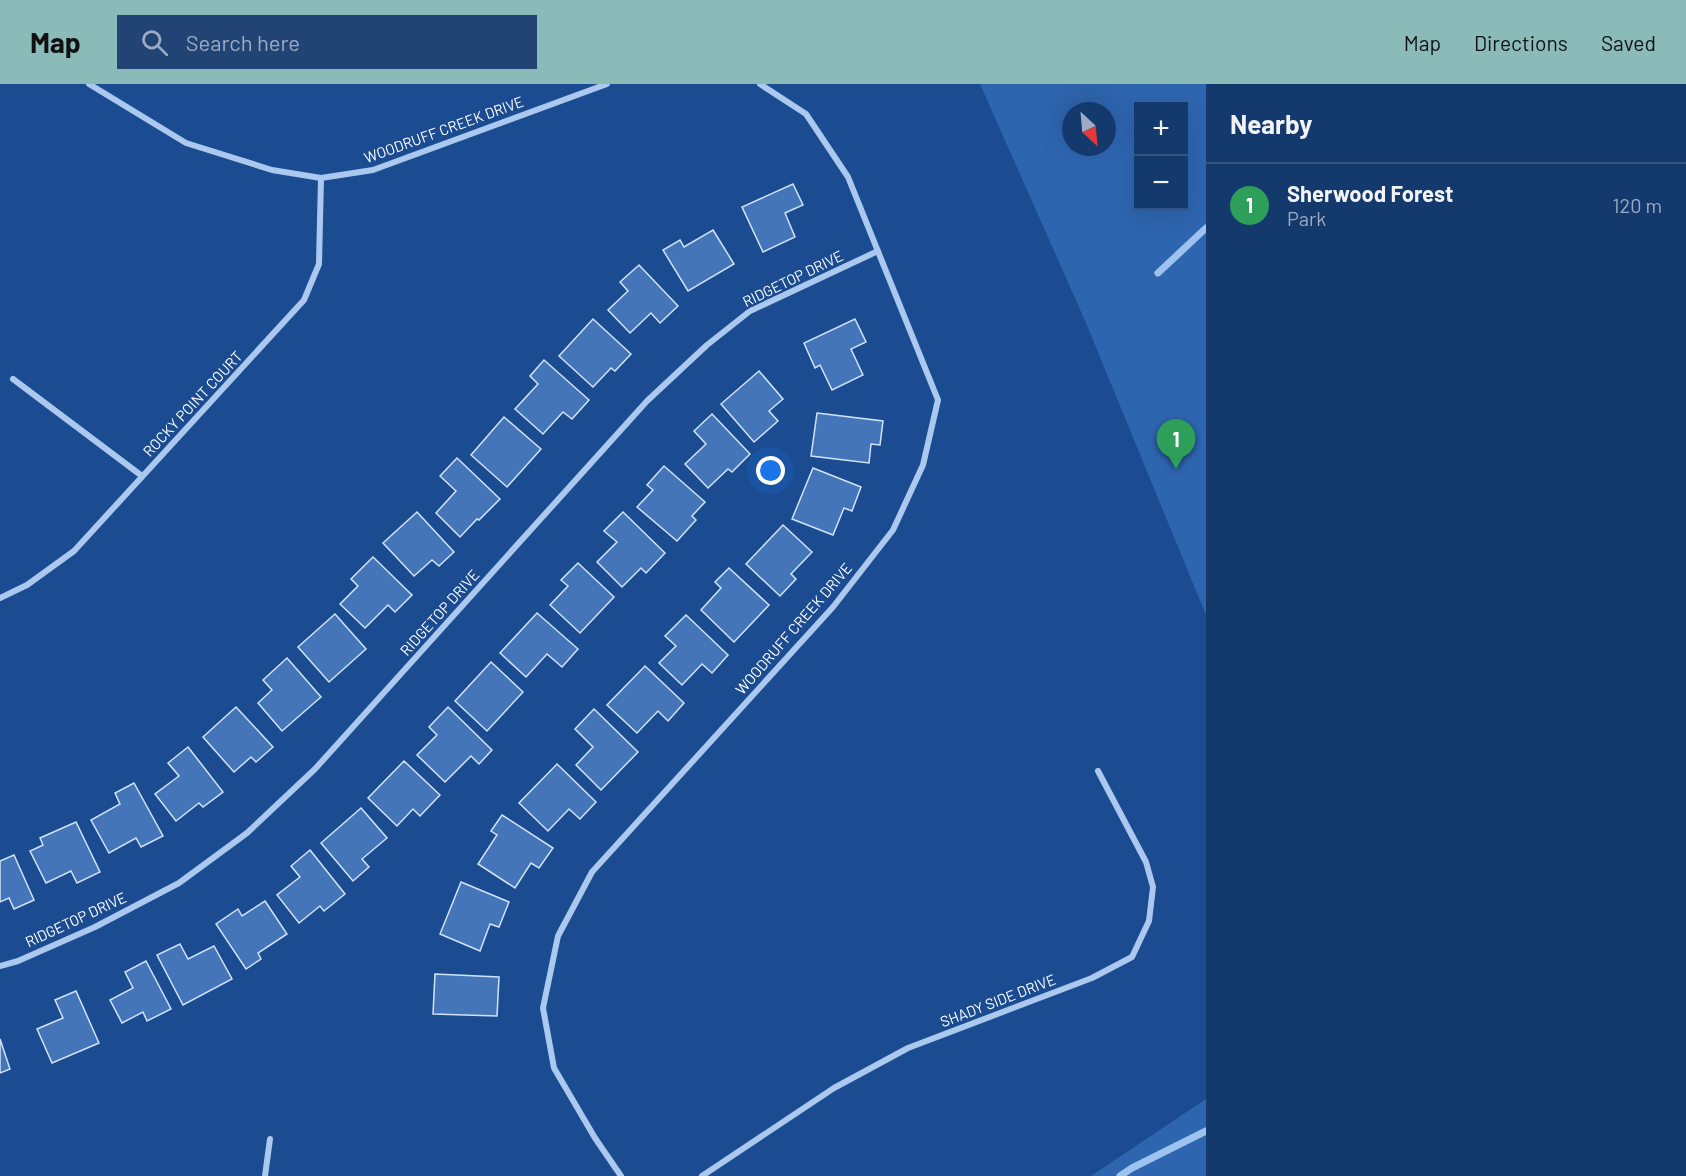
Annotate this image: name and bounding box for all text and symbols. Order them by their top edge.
search box [117,15,537,69]
text: Map [30,25,81,59]
icon: search [138,26,171,59]
text: Search here [186,29,300,55]
text: Map [1404,30,1441,55]
text: Directions [1474,30,1568,55]
text: Saved [1601,30,1656,55]
street label: WOODRUFF CREEK DRIVE [361,92,526,166]
north arrow [1062,102,1116,156]
map controls [1134,102,1188,210]
button: + [1134,102,1188,156]
text: Nearby [1230,108,1312,139]
button: − [1134,156,1188,210]
text: Sherwood Forest [1287,180,1453,206]
text: 1 [1246,193,1253,217]
text: 120 m [1612,193,1662,217]
text: Park [1287,206,1326,230]
street label: RIDGETOP DRIVE [739,246,846,310]
street label: ROCKY POINT COURT [139,347,246,460]
pin: 1 [1156,420,1196,469]
your location [756,456,785,485]
street label: WOODRUFF CREEK DRIVE [731,559,855,698]
street label: RIDGETOP DRIVE [396,566,483,659]
street label: RIDGETOP DRIVE [22,888,129,950]
street label: SHADY SIDE DRIVE [937,970,1058,1030]

